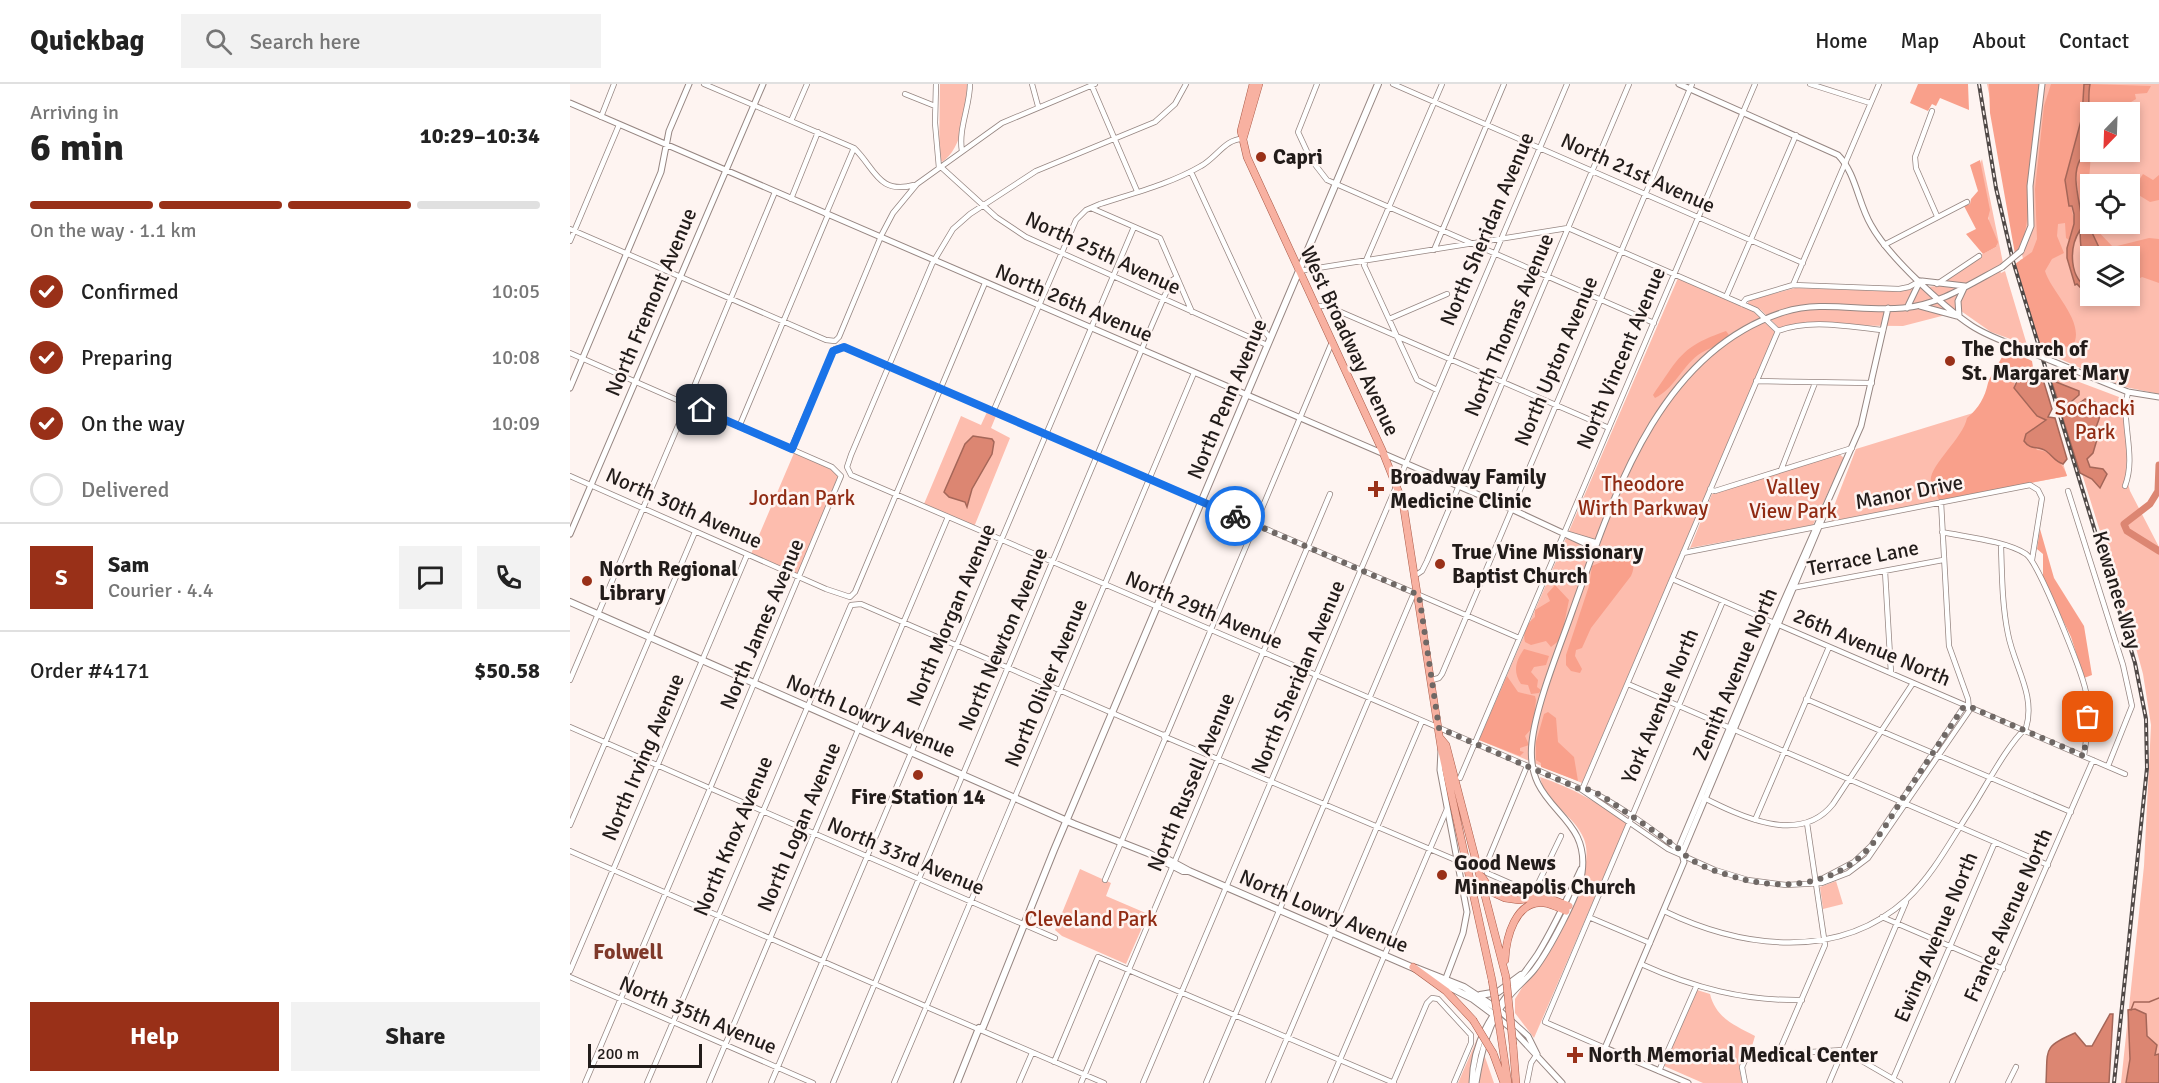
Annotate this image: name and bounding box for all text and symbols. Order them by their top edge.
search box [181,14,601,68]
text: Quickbag [30,24,145,58]
icon: search [202,25,235,58]
text: Search here [250,28,361,55]
text: Home [1815,28,1868,54]
text: Map [1901,28,1939,54]
text: About [1972,28,2026,54]
text: Contact [2059,28,2129,54]
text: Arriving in [30,100,119,125]
north arrow [2080,102,2140,162]
map controls [2080,102,2140,306]
text: 10:29–10:34 [420,122,540,149]
text: 6 min [30,123,124,171]
street label: North 21st Avenue [1557,127,1719,219]
street label: North Sheridan Avenue [1434,128,1540,330]
place label: Capri [1273,144,1323,170]
marker: Capri [1254,150,1268,164]
button: locate [2080,174,2140,234]
street label: North Fremont Avenue [600,204,702,400]
street label: North 25th Avenue [1021,206,1185,300]
text: On the way · 1.1 km [30,218,196,243]
street label: North Thomas Avenue [1459,230,1559,420]
street label: West Broadway Avenue [1295,242,1405,440]
button: layers [2080,246,2140,306]
street label: North 26th Avenue [991,258,1157,348]
street label: North Vincent Avenue [1571,263,1671,453]
street label: North Upton Avenue [1509,272,1603,450]
icon: check [30,275,63,308]
text: Confirmed [81,278,179,305]
text: 10:05 [491,279,540,304]
street label: North Penn Avenue [1181,315,1273,483]
place label: The Church of St. Margaret Mary [1962,336,2130,386]
icon: check [30,341,63,374]
text: Preparing [81,344,173,371]
text: 10:08 [491,345,540,370]
marker: The Church of St. Margaret Mary [1943,354,1957,368]
pin [676,384,727,435]
icon: home [685,393,718,426]
park label: Sochacki Park [2055,395,2135,445]
icon: check [30,407,63,440]
text: On the way [81,410,185,437]
text: 10:09 [491,411,540,436]
street label: North 30th Avenue [602,462,766,554]
place label: Broadway Family Medicine Clinic [1390,464,1547,514]
street label: Manor Drive [1853,469,1965,515]
park label: Theodore Wirth Parkway [1578,471,1708,521]
park label: Valley View Park [1749,474,1838,524]
text: Delivered [81,476,169,503]
marker: Broadway Family Medicine Clinic [1367,480,1385,498]
park label: Jordan Park [749,485,856,511]
courier [1205,486,1265,546]
icon: bike [1219,500,1252,533]
street label: North Morgan Avenue [901,520,1001,710]
street label: Kewanee Way [2087,528,2147,652]
street label: Terrace Lane [1805,534,1921,582]
street label: North James Avenue [714,535,810,713]
place label: True Vine Missionary Baptist Church [1452,539,1644,589]
street label: North Newton Avenue [953,543,1053,735]
button: chat [399,546,462,609]
button: phone [477,546,540,609]
text: Sam [108,551,149,578]
place label: North Regional Library [599,556,738,606]
marker: True Vine Missionary Baptist Church [1433,557,1447,571]
text: S [55,564,68,591]
street label: North 29th Avenue [1121,565,1287,655]
marker: North Regional Library [580,574,594,588]
street label: North Sheridan Avenue [1245,576,1351,778]
text: Courier · 4.4 [108,578,214,603]
street label: Zenith Avenue North [1687,584,1783,764]
street label: North Oliver Avenue [999,595,1093,771]
street label: 26th Avenue North [1789,602,1955,692]
street label: York Avenue North [1616,625,1704,787]
text: Order #4171 [30,657,150,684]
text: $50.58 [474,657,540,684]
street label: North Irving Avenue [596,669,690,845]
street label: North Lowry Avenue [782,669,960,763]
street label: North Russell Avenue [1142,689,1240,875]
pin [2062,691,2113,742]
icon: bag [2071,700,2104,733]
street label: North Logan Avenue [752,738,846,916]
street label: North Knox Avenue [688,752,778,920]
marker: Fire Station 14 [911,768,925,782]
place label: Fire Station 14 [851,784,985,810]
street label: North 33rd Avenue [823,811,989,901]
street label: France Avenue North [1958,824,2058,1006]
street label: Ewing Avenue North [1888,848,1984,1026]
place label: Good News Minneapolis Church [1454,850,1636,900]
street label: North Lowry Avenue [1235,864,1413,958]
marker: Good News Minneapolis Church [1435,868,1449,882]
park label: Cleveland Park [1024,906,1158,932]
district label: Folwell [593,938,663,965]
street label: North 35th Avenue [615,970,781,1060]
button: Help [30,1002,279,1071]
button: Share [291,1002,540,1071]
scale bar [588,1041,702,1068]
place label: North Memorial Medical Center [1588,1042,1879,1068]
text: 200 m [597,1044,639,1064]
marker: North Memorial Medical Center [1566,1046,1584,1064]

